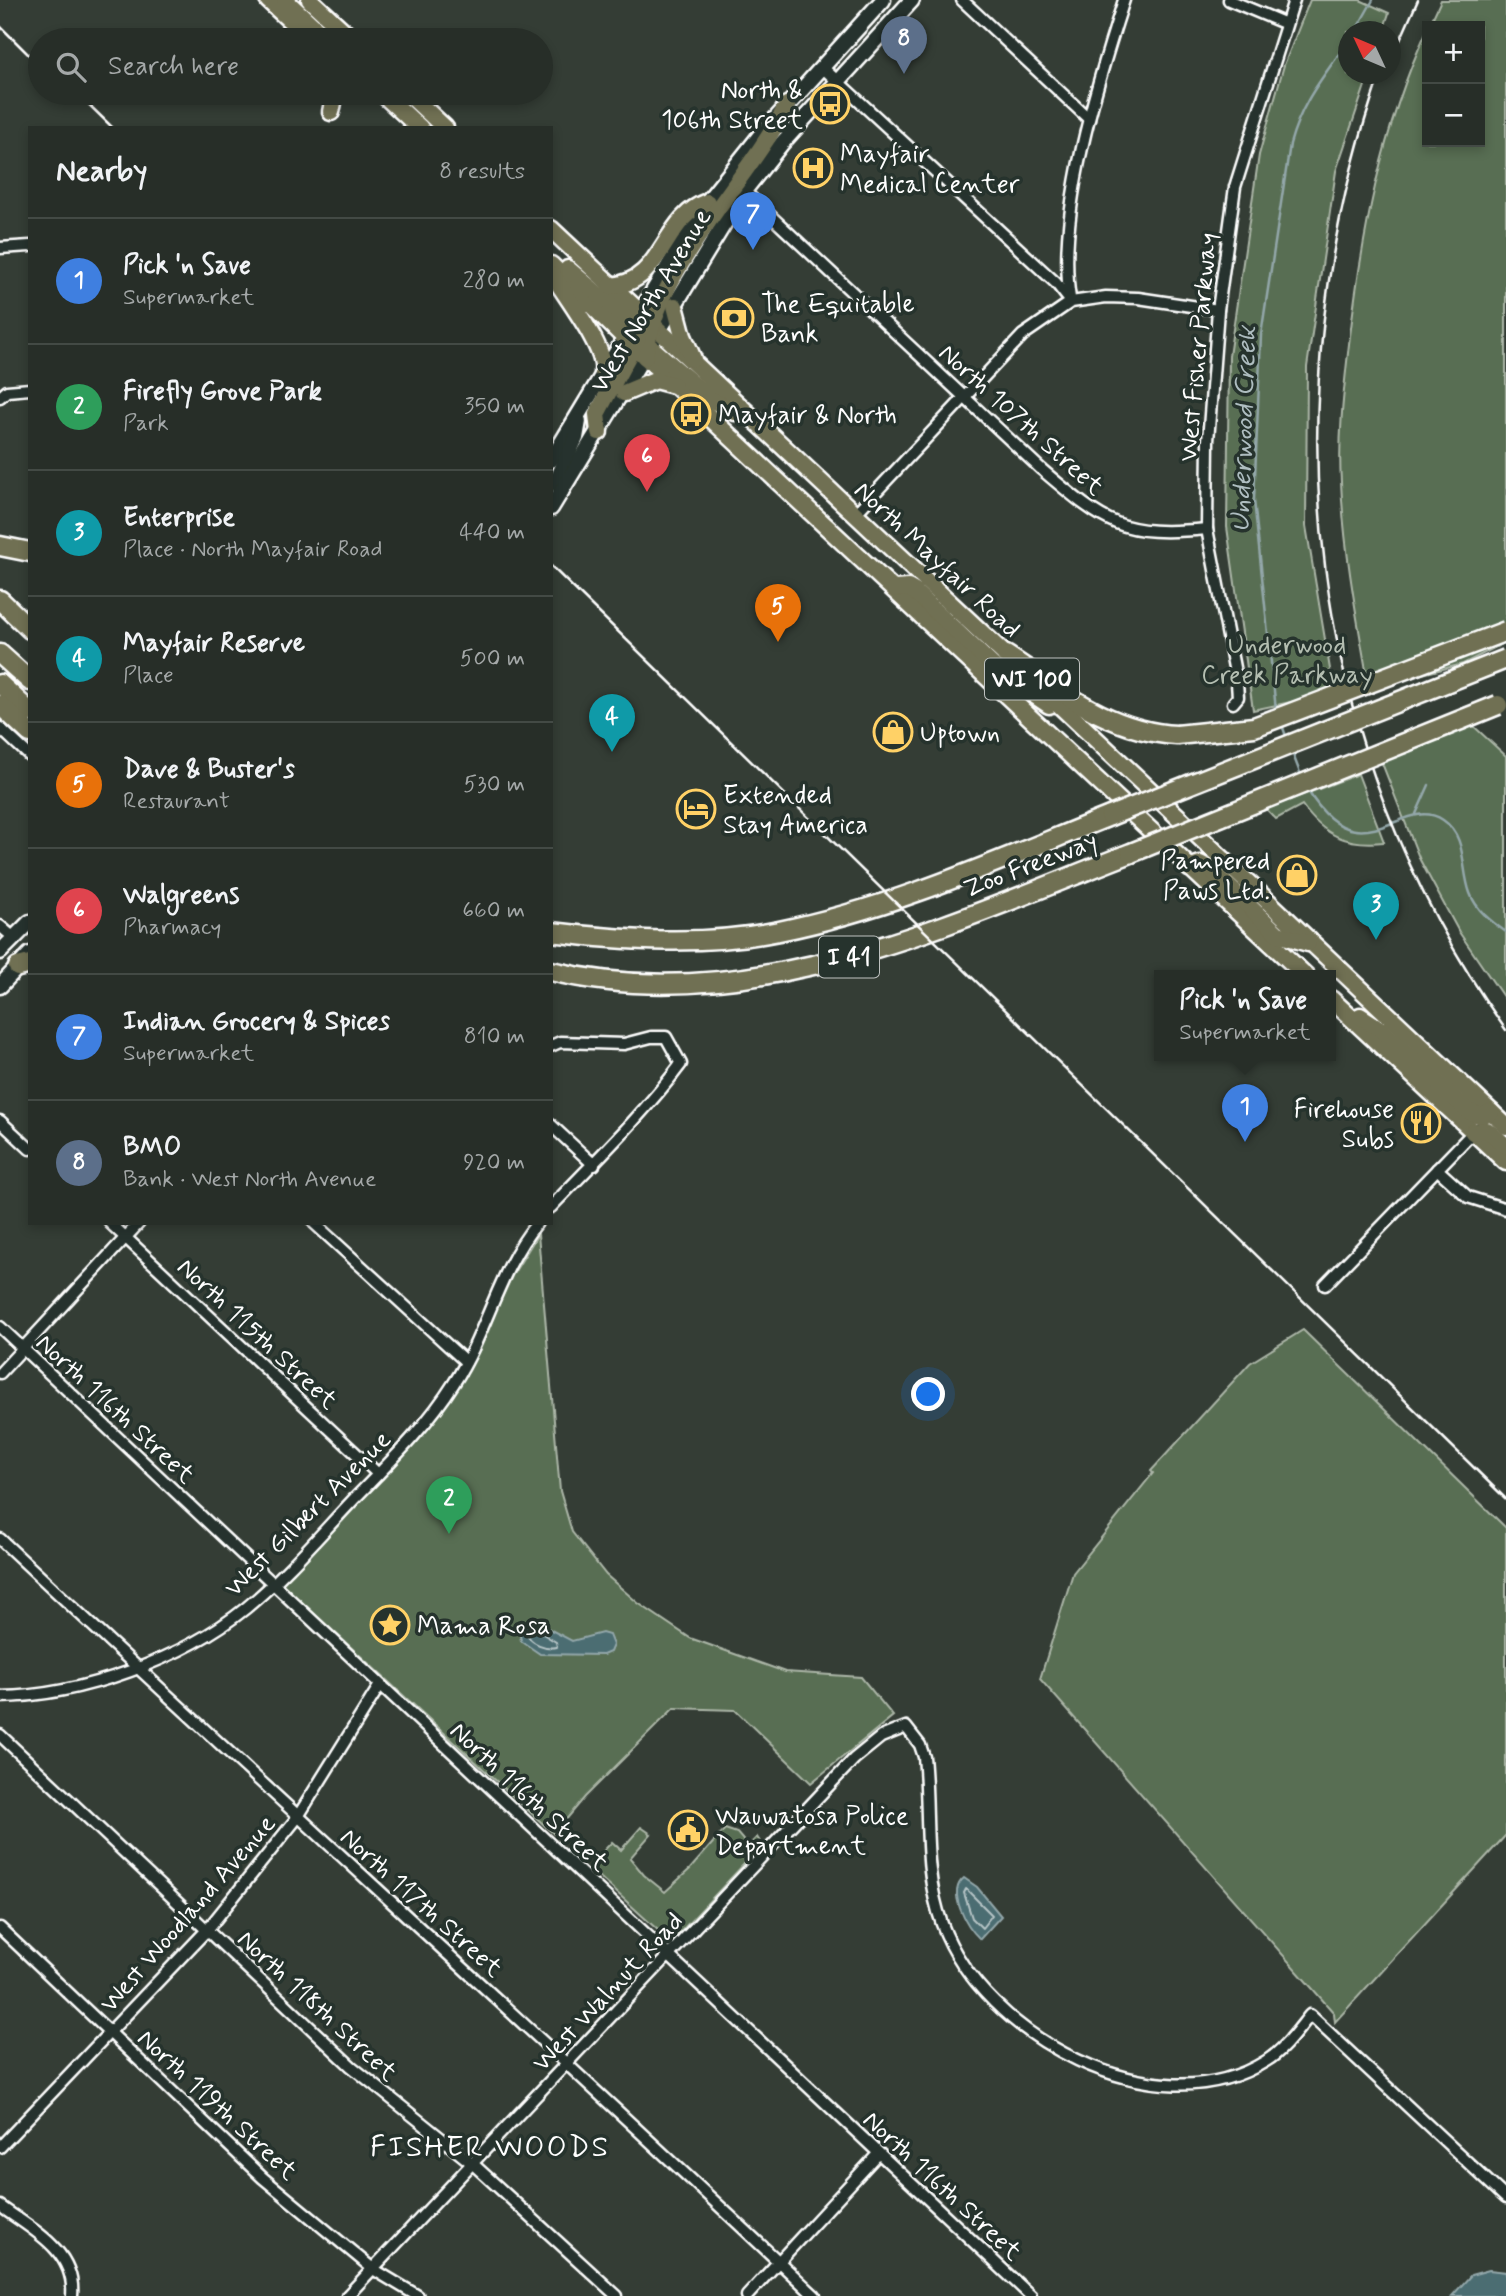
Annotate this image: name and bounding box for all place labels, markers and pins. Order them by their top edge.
pin: 8 [881,16,927,74]
place label: North & 106th Street [661,74,803,138]
bus stop icon: North & 106th Street [809,83,851,125]
place label: Mayfair Medical Center [840,138,1020,202]
hospital icon: Mayfair Medical Center [792,147,834,189]
pin: 7 [730,192,776,250]
place label: The Equitable Bank [761,288,915,352]
bank icon: The Equitable Bank [713,297,755,339]
bus stop icon: Mayfair & North [670,393,712,435]
place label: Mayfair & North [718,399,897,433]
pin: 6 [624,434,670,492]
pin: 5 [755,584,801,642]
pin: 4 [589,694,635,752]
shop icon: Uptown [872,711,914,753]
place label: Uptown [920,717,1000,751]
place label: Extended Stay America [723,779,868,843]
hotel icon: Extended Stay America [675,788,717,830]
place label: Pampered Paws Ltd. [1160,845,1270,909]
shop icon: Pampered Paws Ltd. [1276,854,1318,896]
pin: 3 [1353,882,1399,940]
pin: 1 [1222,1084,1268,1142]
place label: Firehouse Subs [1294,1093,1394,1157]
restaurant icon: Firehouse Subs [1400,1102,1442,1144]
pin: 2 [426,1476,472,1534]
place icon: Mama Rosa [369,1604,411,1646]
place label: Mama Rosa [417,1610,550,1644]
place label: Wauwatosa Police Department [715,1800,909,1864]
public building icon: Wauwatosa Police Department [667,1809,709,1851]

